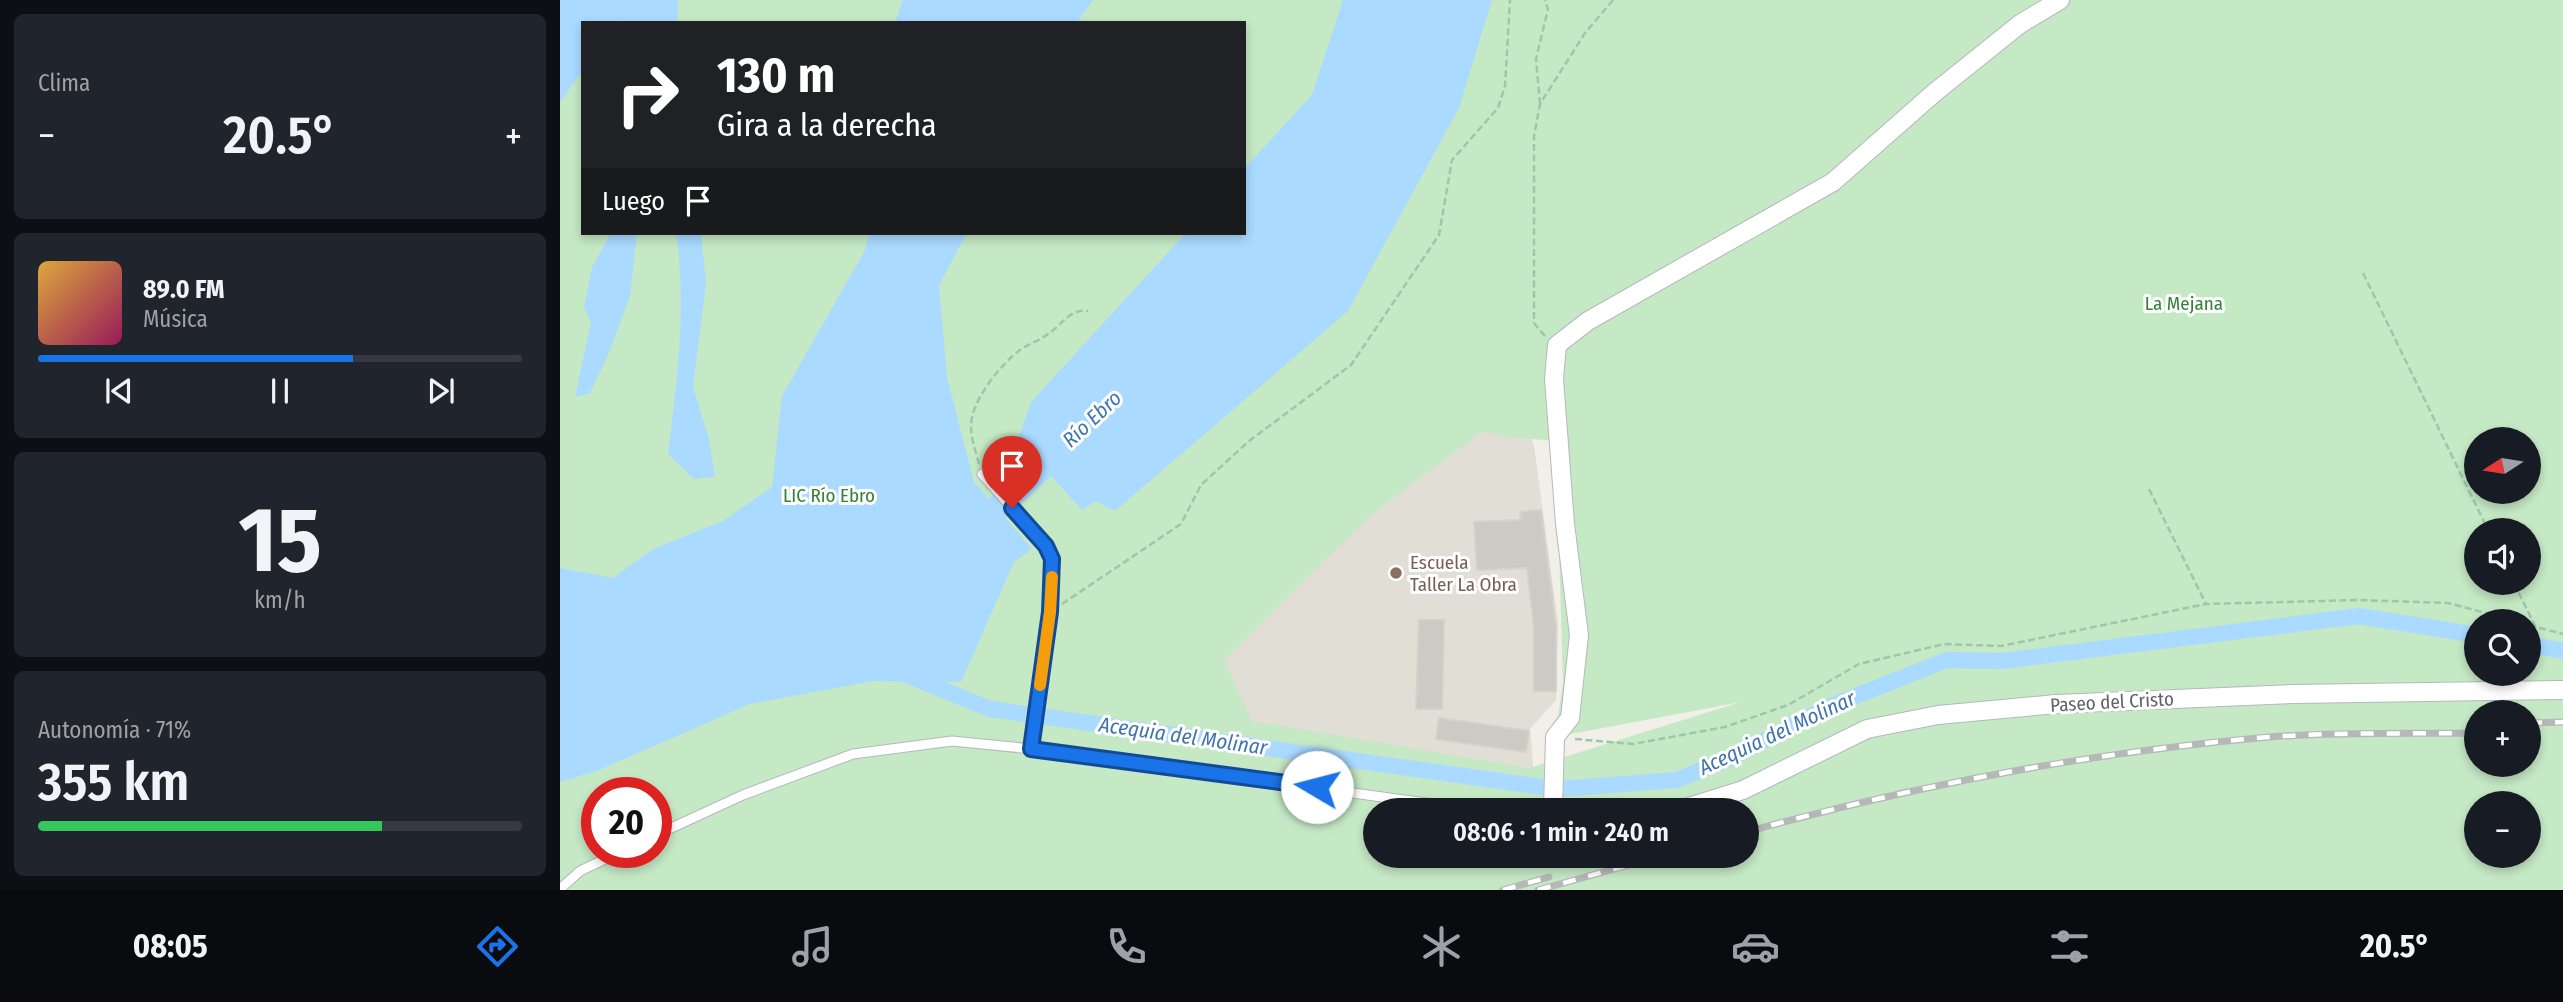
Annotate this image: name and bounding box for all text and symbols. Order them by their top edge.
text: 130 m [717,46,835,105]
icon: right [602,49,693,140]
text: Clima [38,69,90,97]
text: 20.5° [223,104,337,167]
text: Gira a la derecha [717,106,937,144]
text: − [38,113,55,159]
text: + [505,113,522,159]
icon: arrive [679,182,717,220]
text: Luego [602,186,665,217]
text: 89.0 FM [143,274,225,305]
park label: La Mejana [2145,292,2223,315]
text: Música [143,305,208,333]
icon: previous [100,372,138,410]
icon: pause [261,372,299,410]
icon: next [422,372,460,410]
water label: Río Ebro [1057,385,1127,453]
north arrow [2464,427,2541,504]
map controls [2464,427,2541,868]
pin [982,436,1042,508]
icon: arrive [993,447,1031,485]
park label: LIC Río Ebro [783,484,875,507]
text: 15 [238,486,322,595]
button: sound [2464,518,2541,595]
place label: Escuela Taller La Obra [1410,551,1517,596]
marker: Escuela Taller La Obra [1388,565,1404,581]
text: km/h [254,586,306,614]
button: search [2464,609,2541,686]
water label: Acequia del Molinar [1694,685,1860,781]
street label: Paseo del Cristo [2049,687,2175,717]
button: + [2464,700,2541,777]
water label: Acequia del Molinar [1096,711,1269,761]
text: Autonomía · 71% [38,716,191,744]
position arrow [1280,750,1354,824]
text: 355 km [38,751,189,814]
speed limit sign: 20 [581,777,672,868]
button: − [2464,791,2541,868]
text: 08:06 · 1 min · 240 m [1453,817,1669,848]
icon: directions [473,922,522,971]
icon: music [788,922,837,971]
icon: phone [1102,922,1151,971]
icon: climate [1417,922,1466,971]
icon: car [1731,922,1780,971]
icon: filters [2045,922,2094,971]
text: 08:05 [133,927,208,965]
text: 20.5° [2360,927,2430,965]

